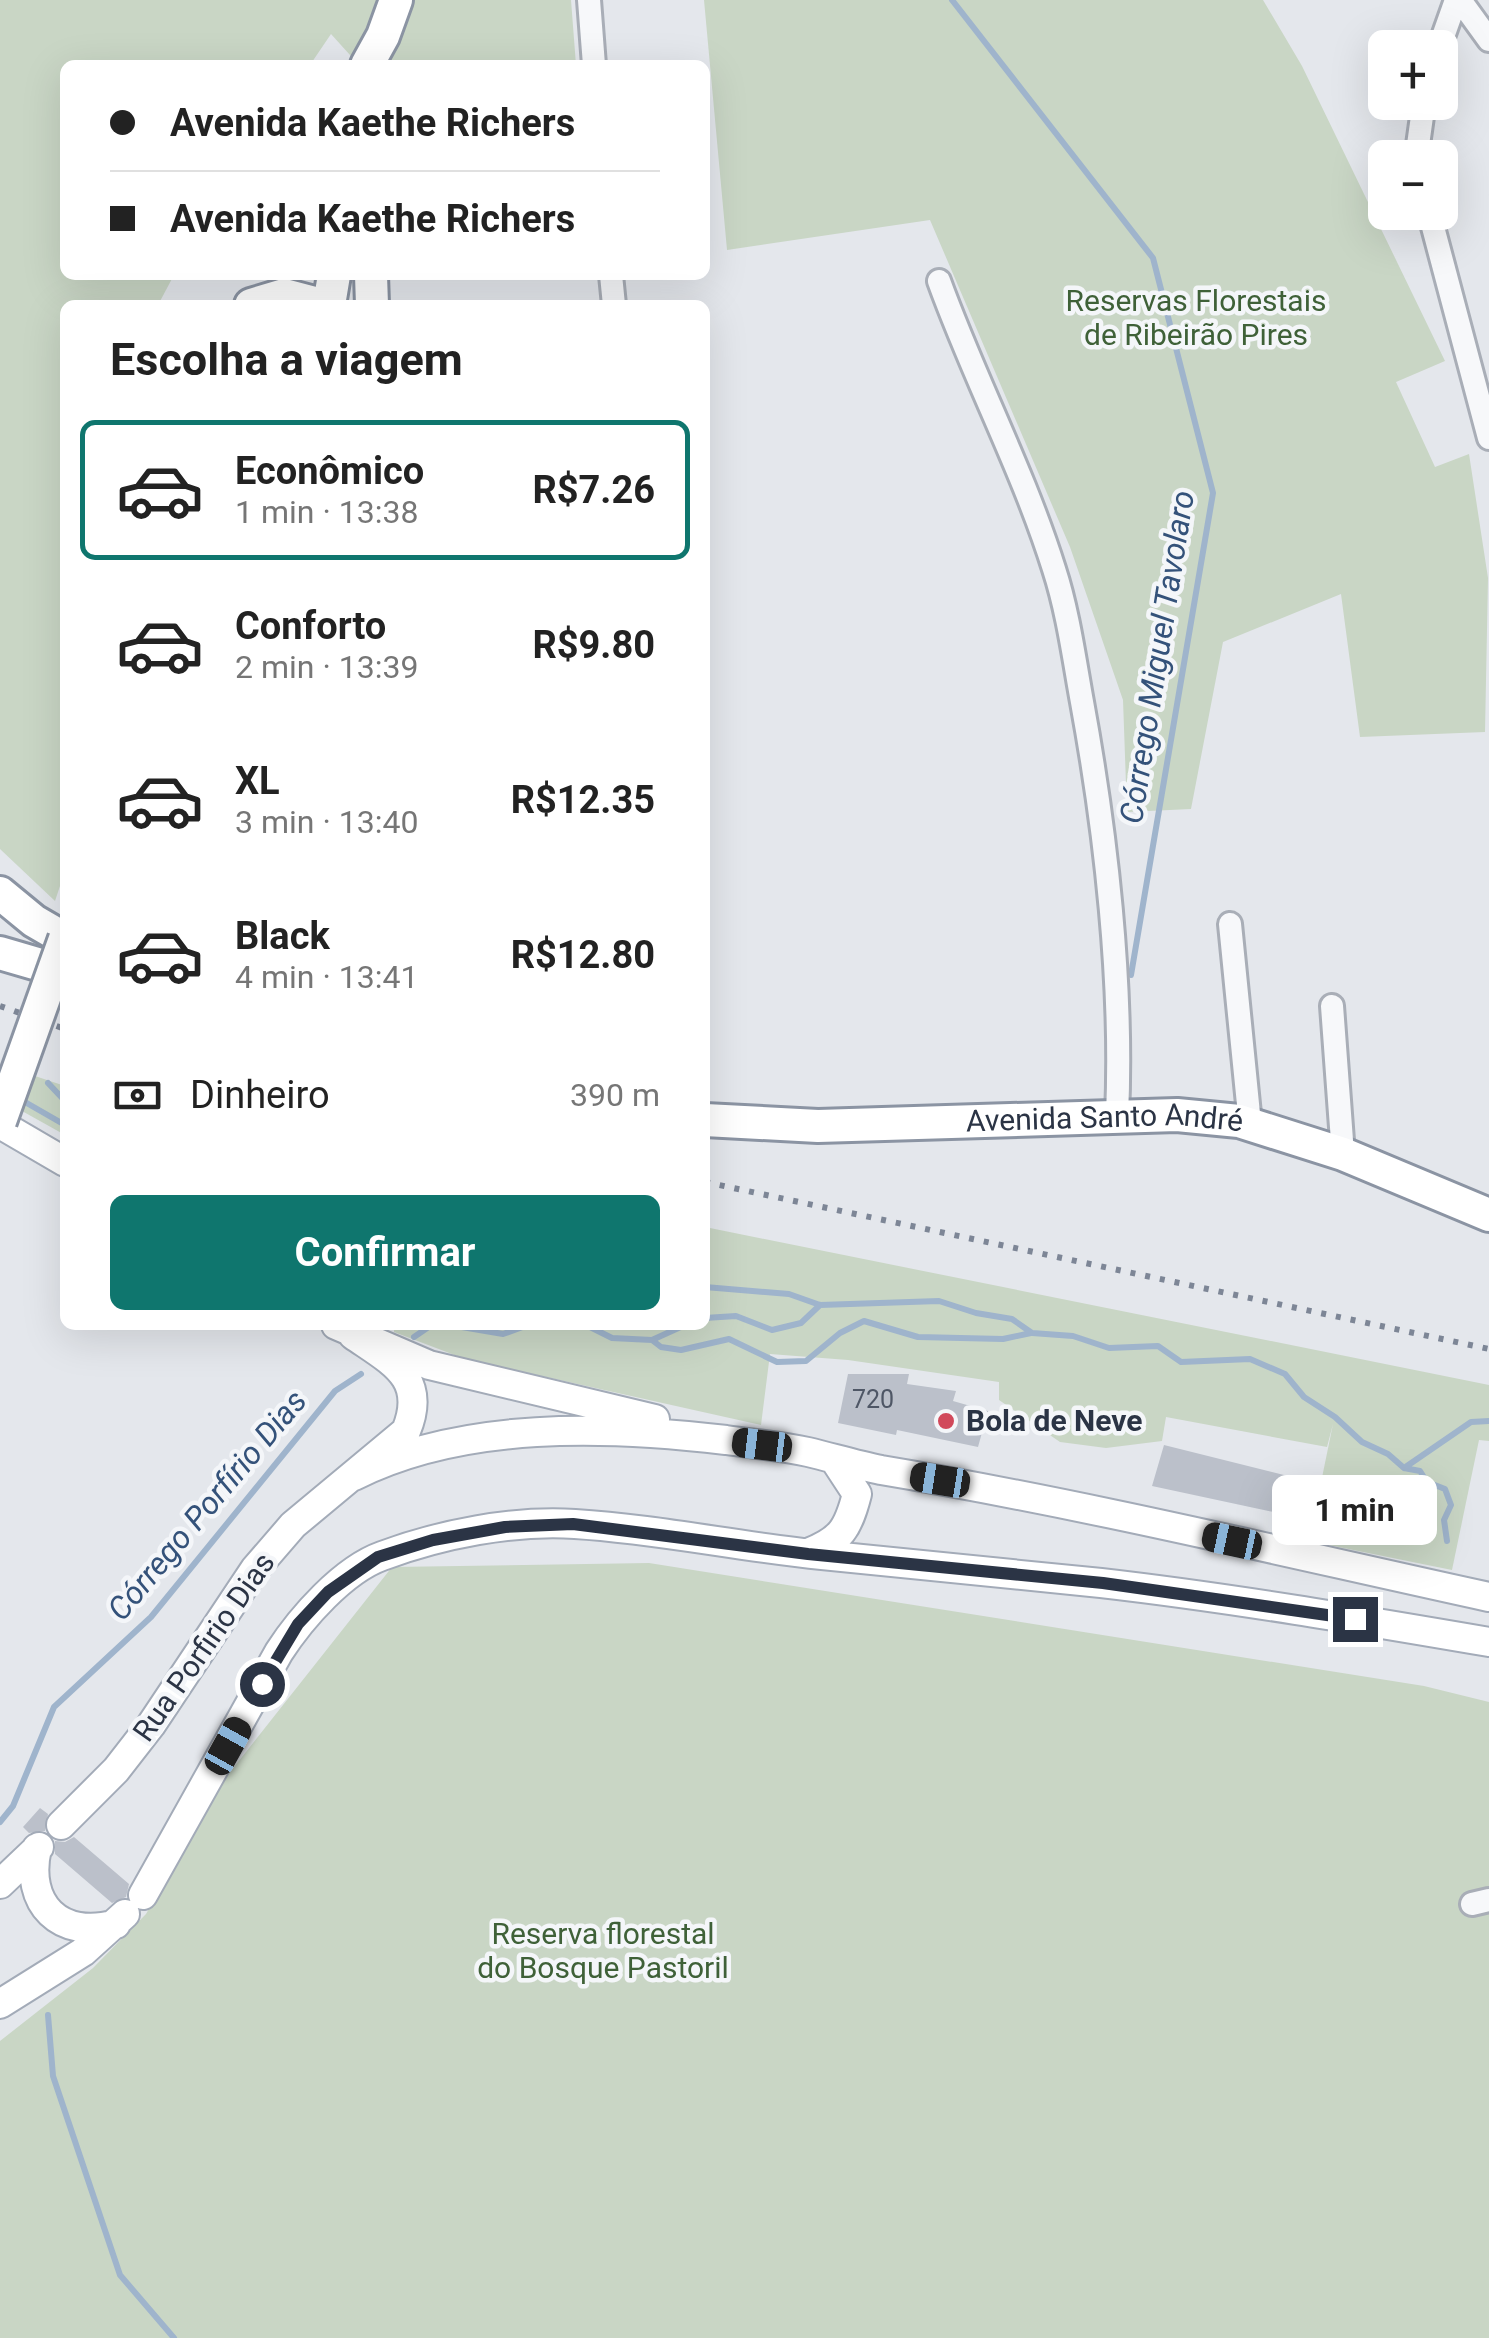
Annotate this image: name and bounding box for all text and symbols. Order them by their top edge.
map controls [1368,30,1458,230]
button: + [1368,30,1458,120]
text: Avenida Kaethe Richers [170,101,575,145]
button: − [1368,140,1458,230]
text: Avenida Kaethe Richers [170,197,575,241]
park label: Reservas Florestais de Ribeirão Pires [1066,283,1326,352]
text: Escolha a viagem [110,333,463,386]
icon: car [115,445,205,535]
text: Econômico [235,449,424,493]
text: R$7.26 [532,468,655,512]
water label: Córrego Miguel Tavolaro [1112,488,1202,826]
text: 1 min · 13:38 [235,493,418,531]
icon: car [115,600,205,690]
text: Conforto [235,604,386,648]
text: R$9.80 [532,623,655,667]
text: 2 min · 13:39 [235,648,418,686]
icon: car [115,755,205,845]
text: XL [235,759,280,803]
text: R$12.35 [511,778,655,822]
text: 3 min · 13:40 [235,803,418,841]
icon: car [115,910,205,1000]
text: Black [235,914,330,958]
text: R$12.80 [511,933,655,977]
text: 4 min · 13:41 [235,958,418,996]
icon: cash [110,1068,165,1123]
text: Dinheiro [190,1073,330,1117]
text: 390 m [570,1076,660,1114]
street label: Avenida Santo André [966,1097,1245,1138]
button: Confirmar [110,1195,660,1310]
water label: Córrego Porfírio Dias [100,1382,314,1628]
house number: 720 [852,1385,894,1414]
place label: Bola de Neve [966,1403,1142,1438]
marker: Bola de Neve [935,1410,957,1432]
car [730,1426,794,1464]
car [908,1460,972,1500]
callout: 1 min [1272,1474,1438,1544]
text: 1 min [1314,1491,1395,1529]
car [1200,1520,1264,1562]
street label: Rua Porfirio Dias [126,1546,282,1748]
route end [1333,1597,1378,1642]
route start [240,1662,285,1707]
car [200,1712,256,1780]
park label: Reserva florestal do Bosque Pastoril [477,1916,729,1985]

